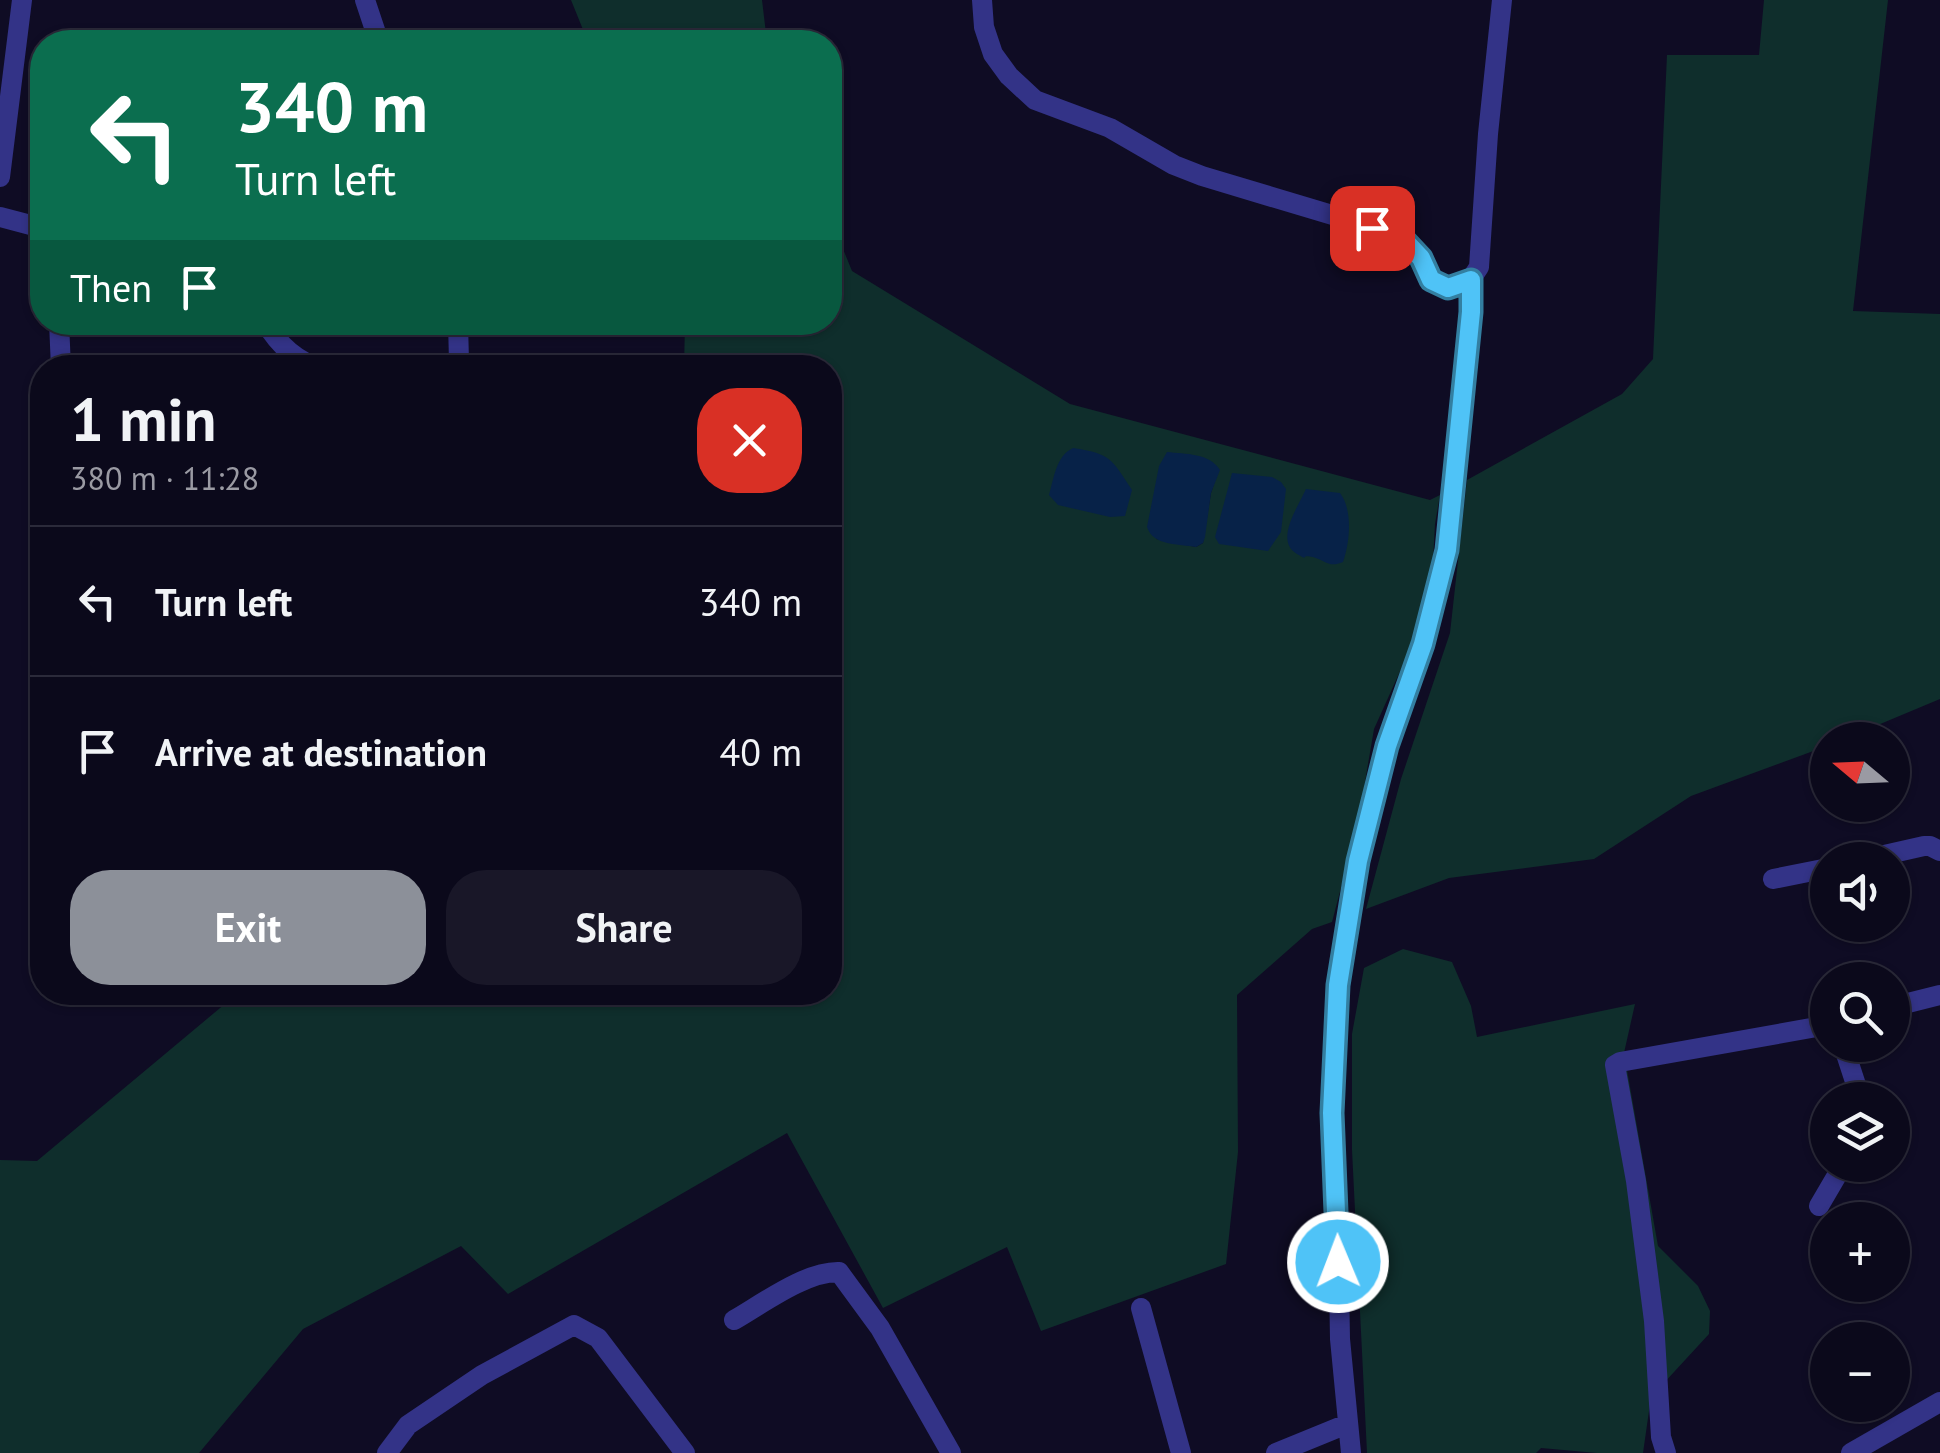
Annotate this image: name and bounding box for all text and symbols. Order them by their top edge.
text: 340 m [235,61,428,151]
icon: left [70,70,200,200]
text: Turn left [235,149,396,207]
pin [1330,186,1415,271]
icon: arrive [1345,201,1400,256]
icon: arrive [172,260,227,315]
text: Then [70,263,152,312]
text: 1 min [70,380,216,458]
button: close [697,388,802,493]
text: 380 m · 11:28 [70,457,259,499]
icon: left [70,574,125,629]
text: Turn left [155,577,292,626]
text: 340 m [699,577,802,626]
north arrow [1810,722,1910,822]
map controls [1810,722,1910,1422]
icon: arrive [70,724,125,779]
text: Arrive at destination [155,727,487,776]
text: 40 m [720,727,802,776]
button: sound [1810,842,1910,942]
button: Exit [70,870,426,985]
button: Share [446,870,802,985]
button: search [1810,962,1910,1062]
button: layers [1810,1082,1910,1182]
button: + [1810,1202,1910,1302]
position arrow [1286,1210,1390,1314]
button: − [1810,1322,1910,1422]

